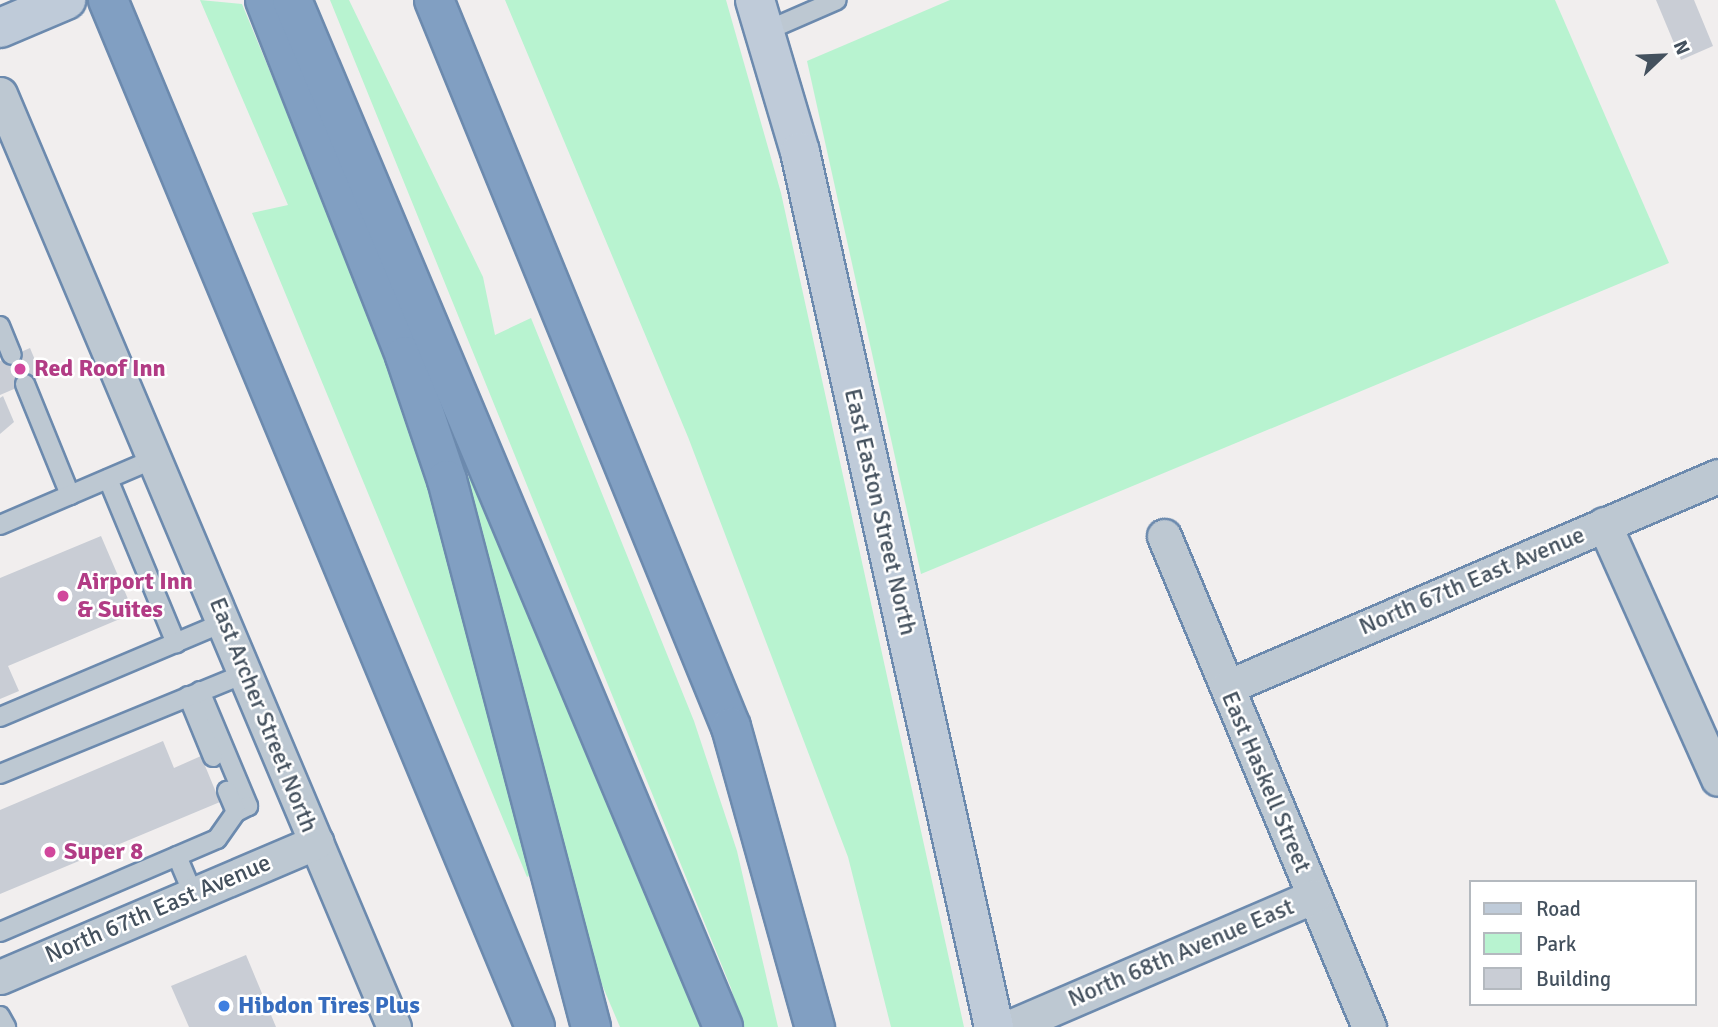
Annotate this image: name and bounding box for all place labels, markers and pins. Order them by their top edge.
place label: Red Roof Inn [34,355,166,383]
marker: Red Roof Inn [12,361,28,377]
place label: Airport Inn & Suites [77,568,193,624]
marker: Airport Inn & Suites [55,588,71,604]
place label: Super 8 [64,838,143,866]
marker: Super 8 [42,844,58,860]
place label: Hibdon Tires Plus [238,992,420,1020]
marker: Hibdon Tires Plus [216,998,232,1014]

